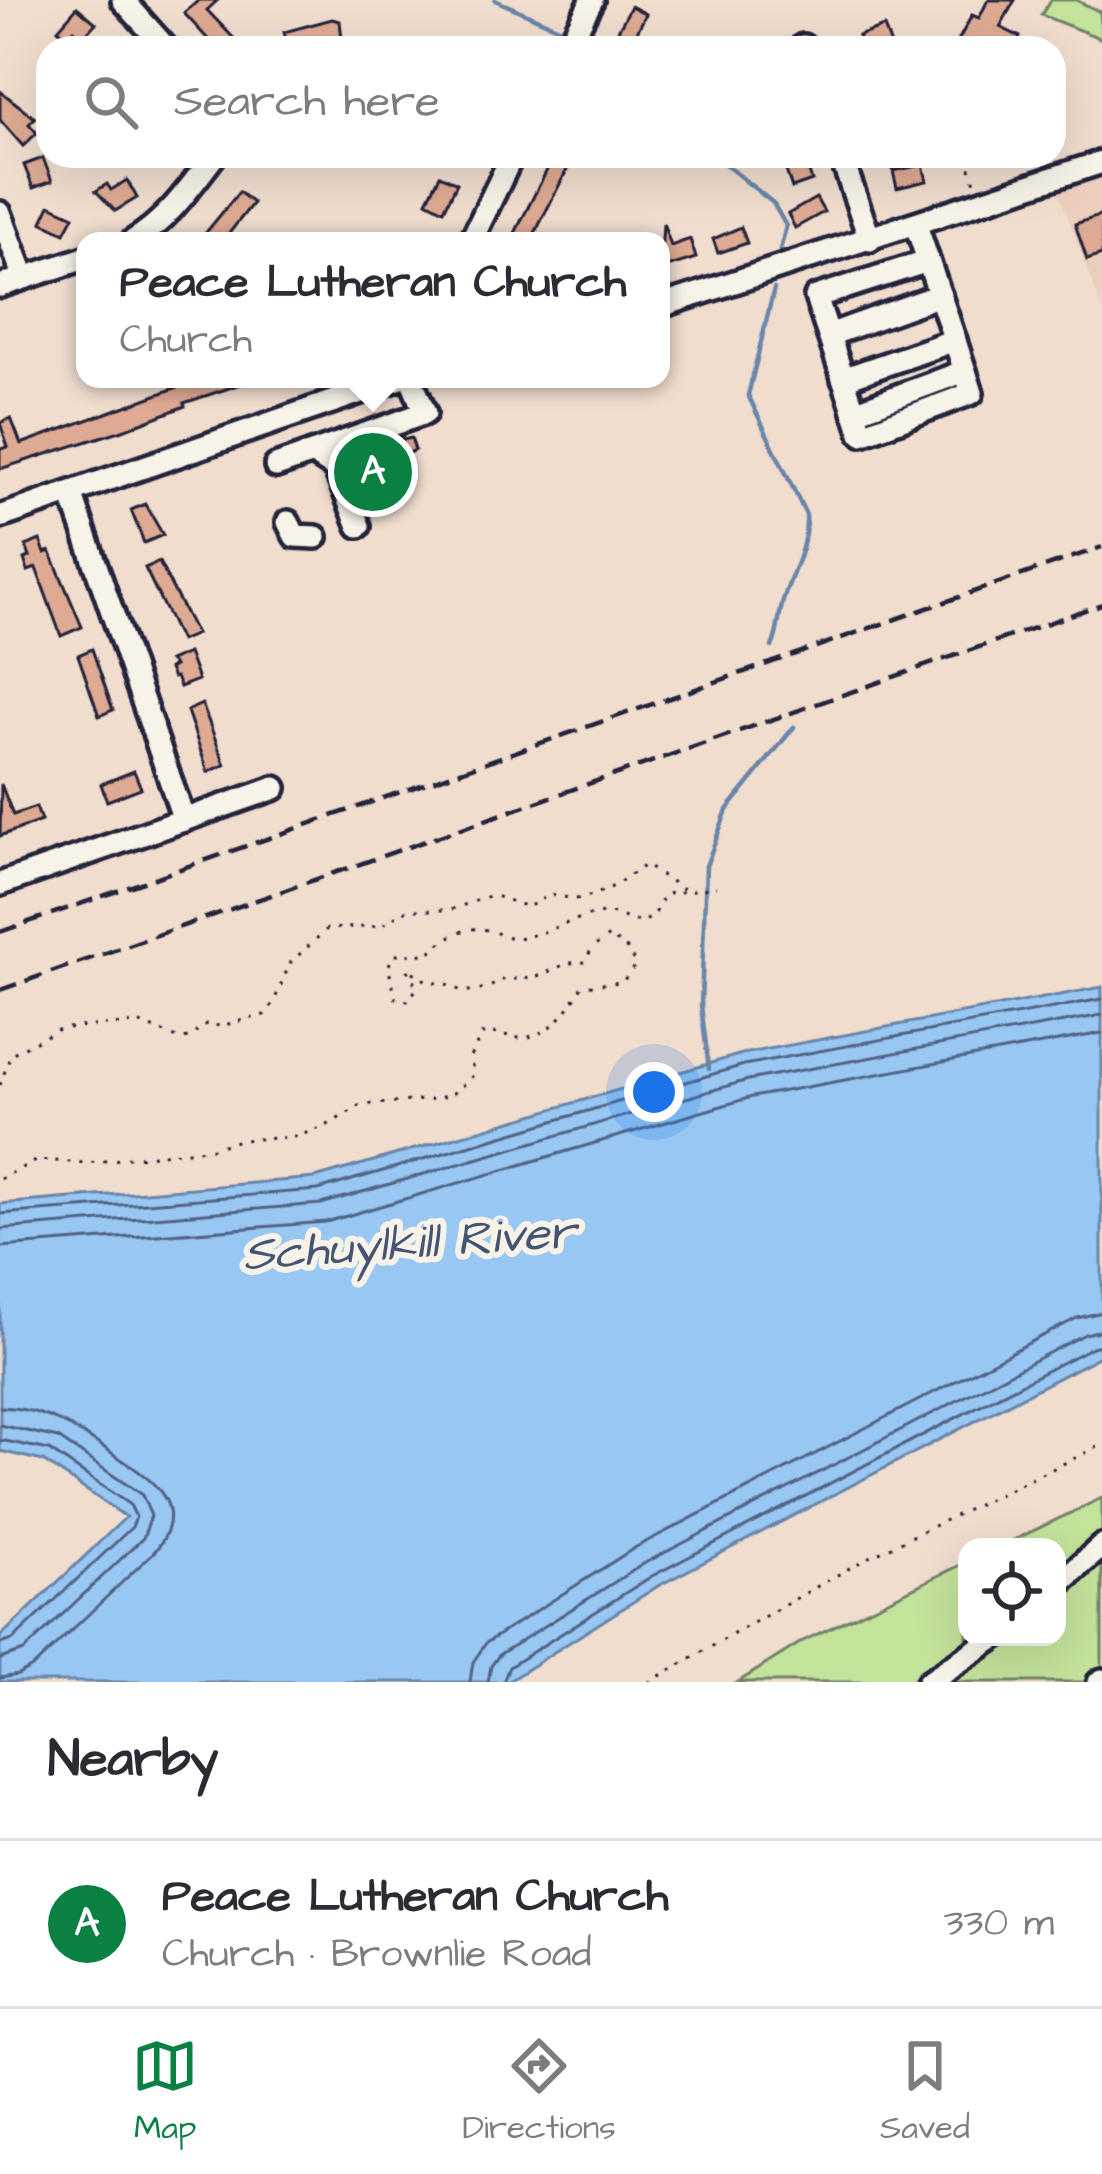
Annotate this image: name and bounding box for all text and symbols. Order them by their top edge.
search box [36,36,1066,168]
icon: search [78,69,144,135]
text: Search here [174,71,440,133]
popup [76,232,670,388]
text: Peace Lutheran Church [120,252,626,314]
text: Church [120,314,252,368]
pin: A [334,427,412,517]
your location [624,1062,684,1122]
water label: Schuylkill River [241,1199,582,1290]
map controls [958,1538,1066,1646]
button: locate [958,1538,1066,1646]
text: Nearby [48,1725,218,1796]
text: Peace Lutheran Church [162,1866,668,1928]
text: A [75,1897,99,1951]
text: 330 m [944,1897,1054,1951]
text: Church · Brownlie Road [162,1928,592,1982]
tab: Map [132,2033,198,2151]
tab: Directions [462,2033,616,2151]
tab: Saved [880,2033,970,2151]

